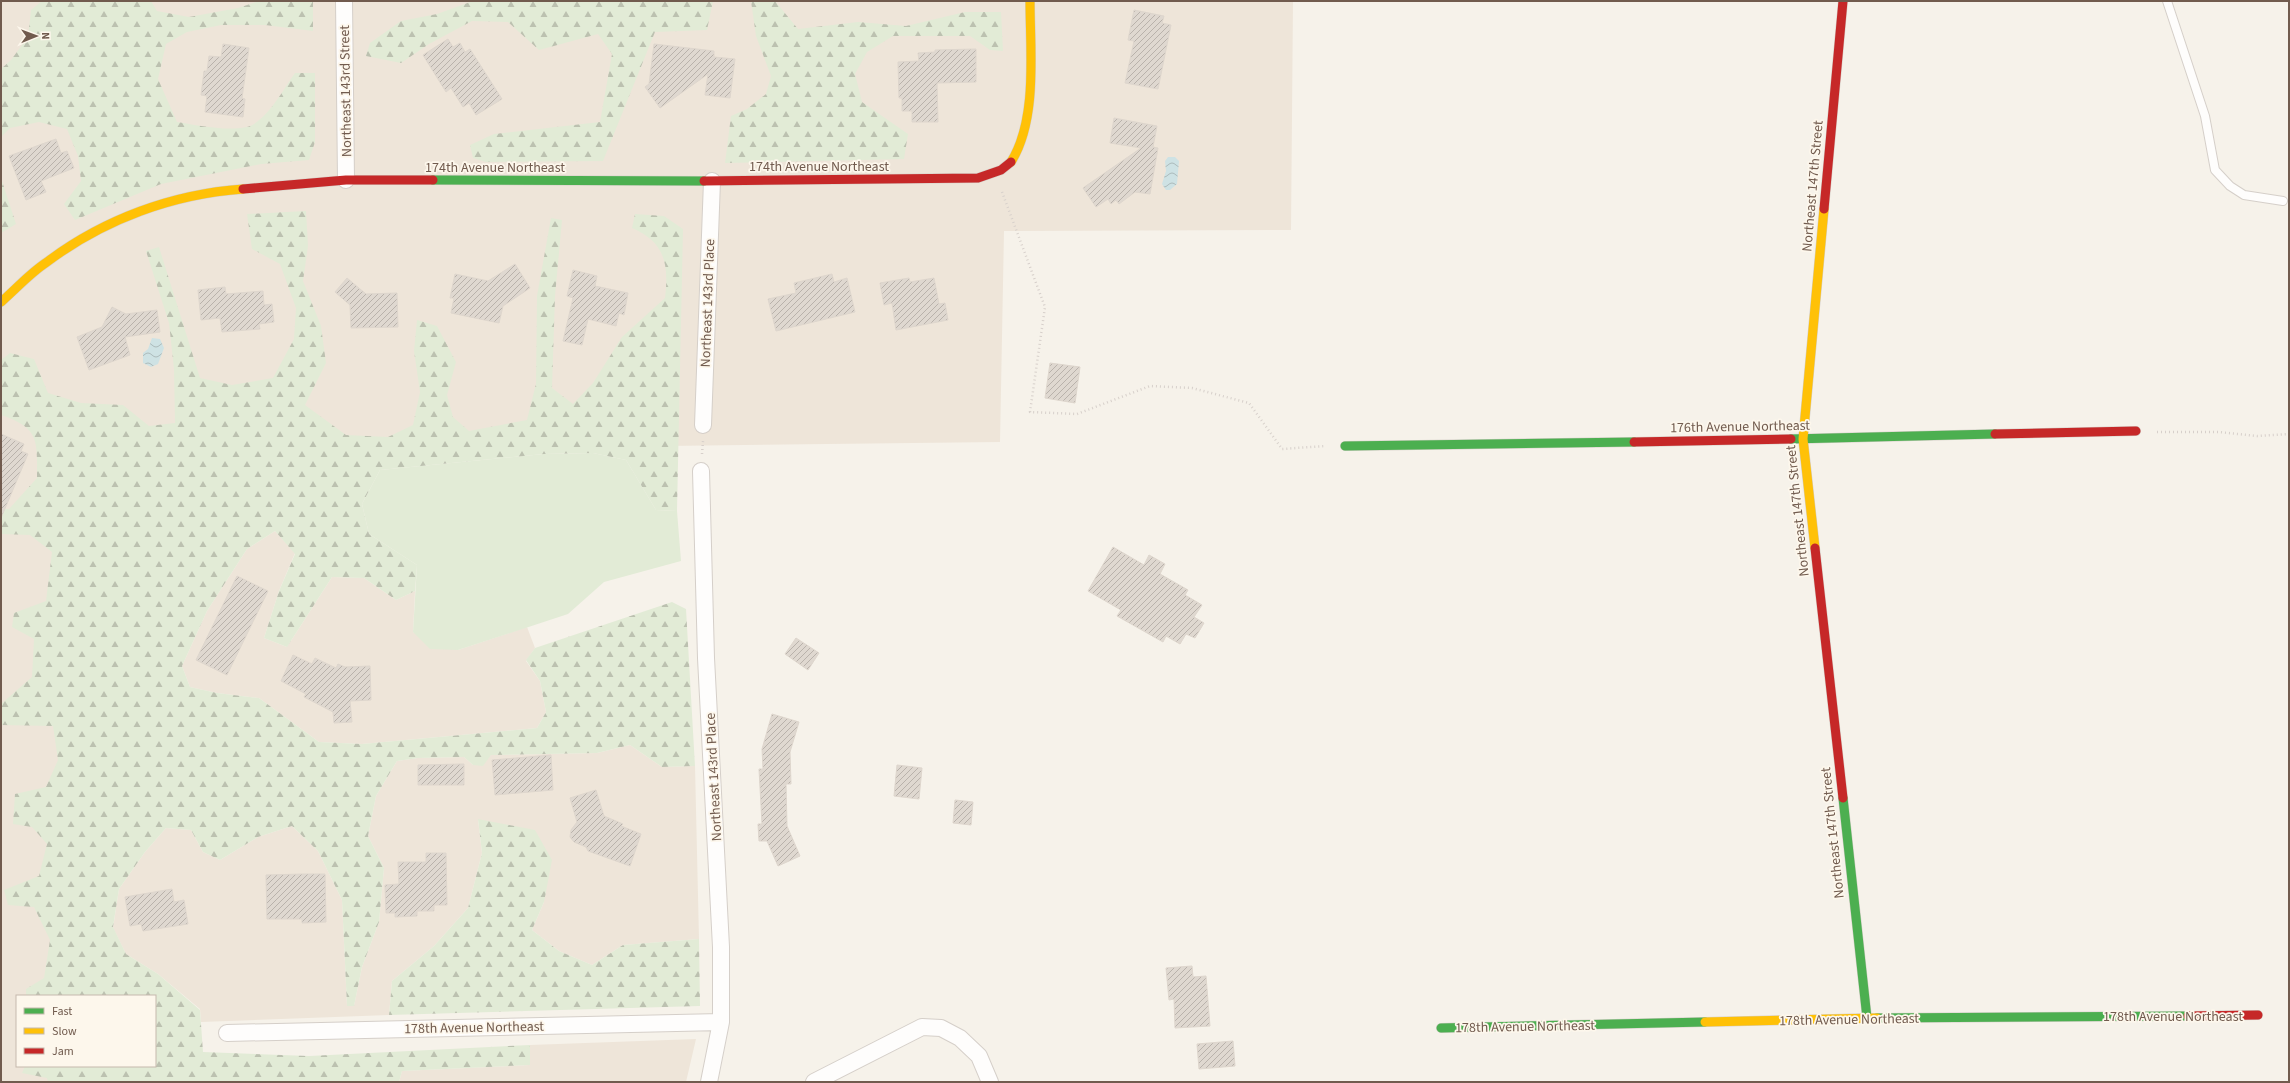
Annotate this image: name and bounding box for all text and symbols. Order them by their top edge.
north arrow [16,16,56,56]
street label: Northeast 143rd Street [335,25,357,157]
text: N [38,32,53,40]
street label: Northeast 147th Street [1797,119,1829,253]
street label: 174th Avenue Northeast [749,157,889,177]
street label: 174th Avenue Northeast [425,158,565,178]
street label: Northeast 143rd Place [696,238,720,368]
street label: 176th Avenue Northeast [1670,416,1810,438]
street label: Northeast 147th Street [1781,444,1815,578]
street label: Northeast 143rd Place [701,712,727,842]
street label: Northeast 147th Street [1816,766,1850,900]
legend [16,995,156,1067]
text: Fast [52,1003,72,1020]
street label: 178th Avenue Northeast [2103,1007,2243,1027]
street label: 178th Avenue Northeast [1779,1009,1919,1031]
street label: 178th Avenue Northeast [1455,1016,1595,1038]
street label: 178th Avenue Northeast [404,1017,544,1039]
text: Slow [52,1023,77,1040]
text: Jam [52,1043,74,1060]

